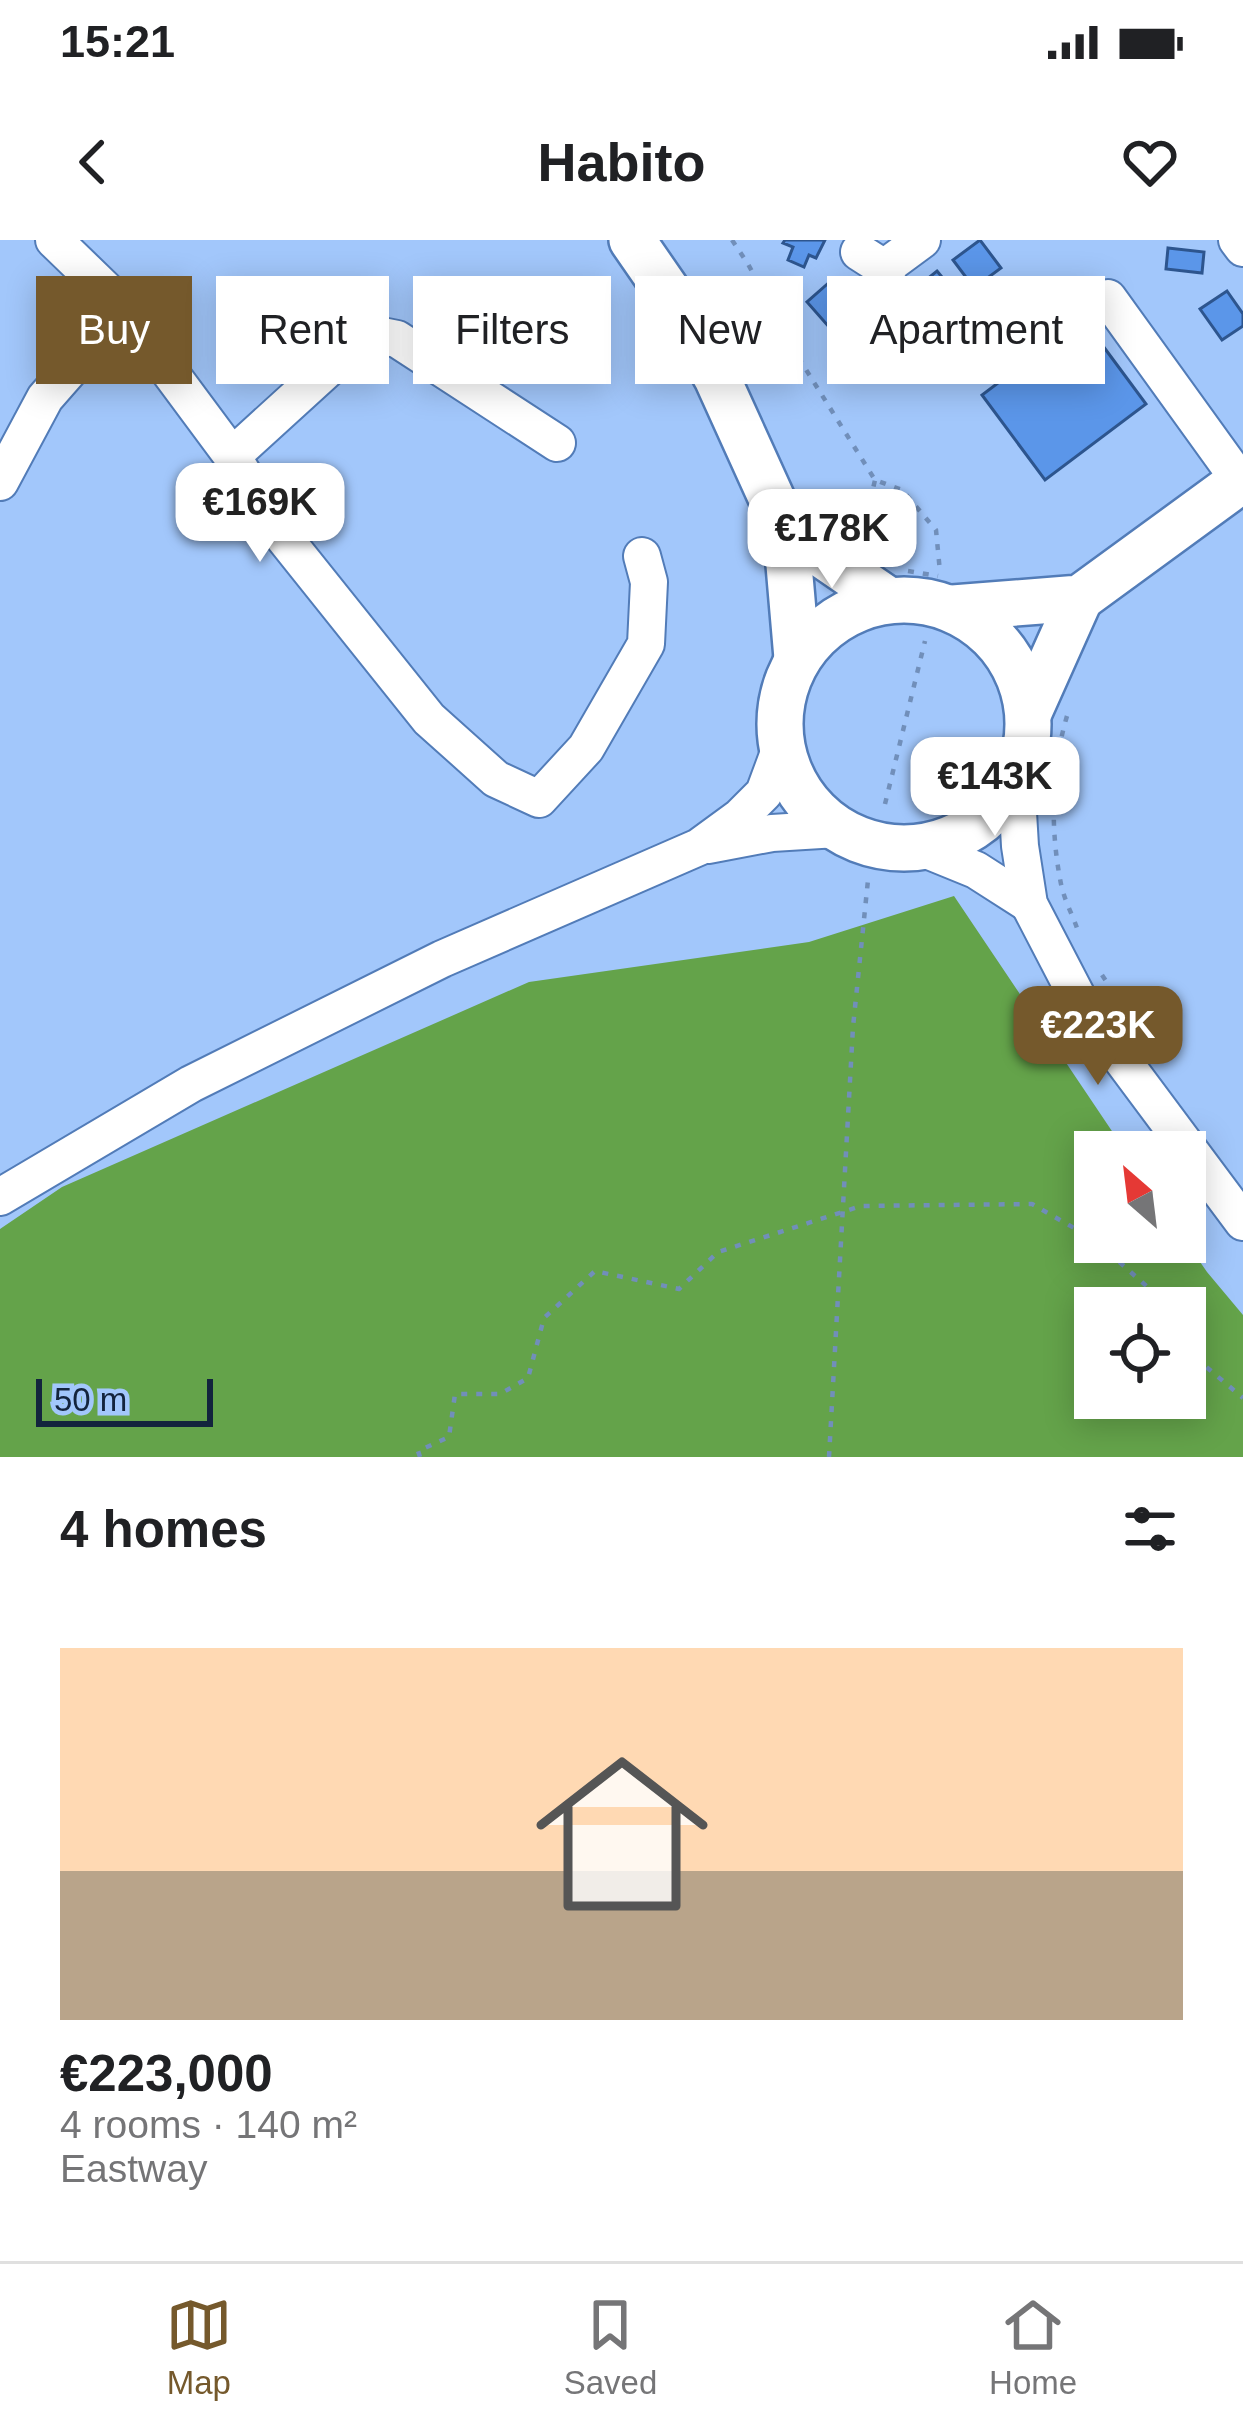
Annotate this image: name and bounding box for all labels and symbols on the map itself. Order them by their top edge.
pin: €169K [176,463,344,565]
pin: €178K [748,489,916,591]
pin: €143K [911,737,1079,839]
pin: €223K [1014,986,1182,1088]
north arrow [1074,1131,1206,1263]
scale bar [36,1373,213,1426]

